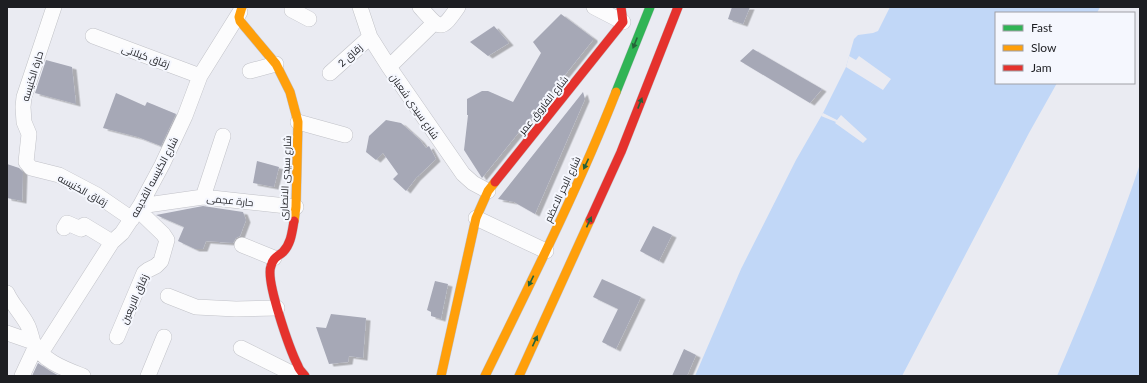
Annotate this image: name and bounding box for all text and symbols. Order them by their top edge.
legend [995,12,1135,84]
text: Fast [1031,20,1053,35]
one-way arrow [632,38,638,50]
text: Slow [1031,40,1057,55]
street label: زقاق 2 [335,41,365,70]
street label: زقاق كيلانى [120,42,172,71]
street label: حارة الكنيسه [19,49,45,103]
text: Jam [1031,60,1052,75]
street label: شارع سيدى شعبان [387,71,442,142]
street label: شارع الفاروق عمر [515,73,571,138]
one-way arrow [638,96,644,108]
street label: شارع الكنيسه القديمه [128,135,181,220]
street label: شارع سيدى الانصارى [277,135,294,221]
street label: شارع البحر الاعظم [542,154,584,225]
one-way arrow [583,158,589,169]
street label: زقاق الكنيسه [55,171,110,209]
street label: حارة عجمى [206,192,254,209]
one-way arrow [586,217,592,228]
street label: زقاق الاربعين [118,272,151,326]
one-way arrow [528,276,534,287]
one-way arrow [532,335,538,346]

